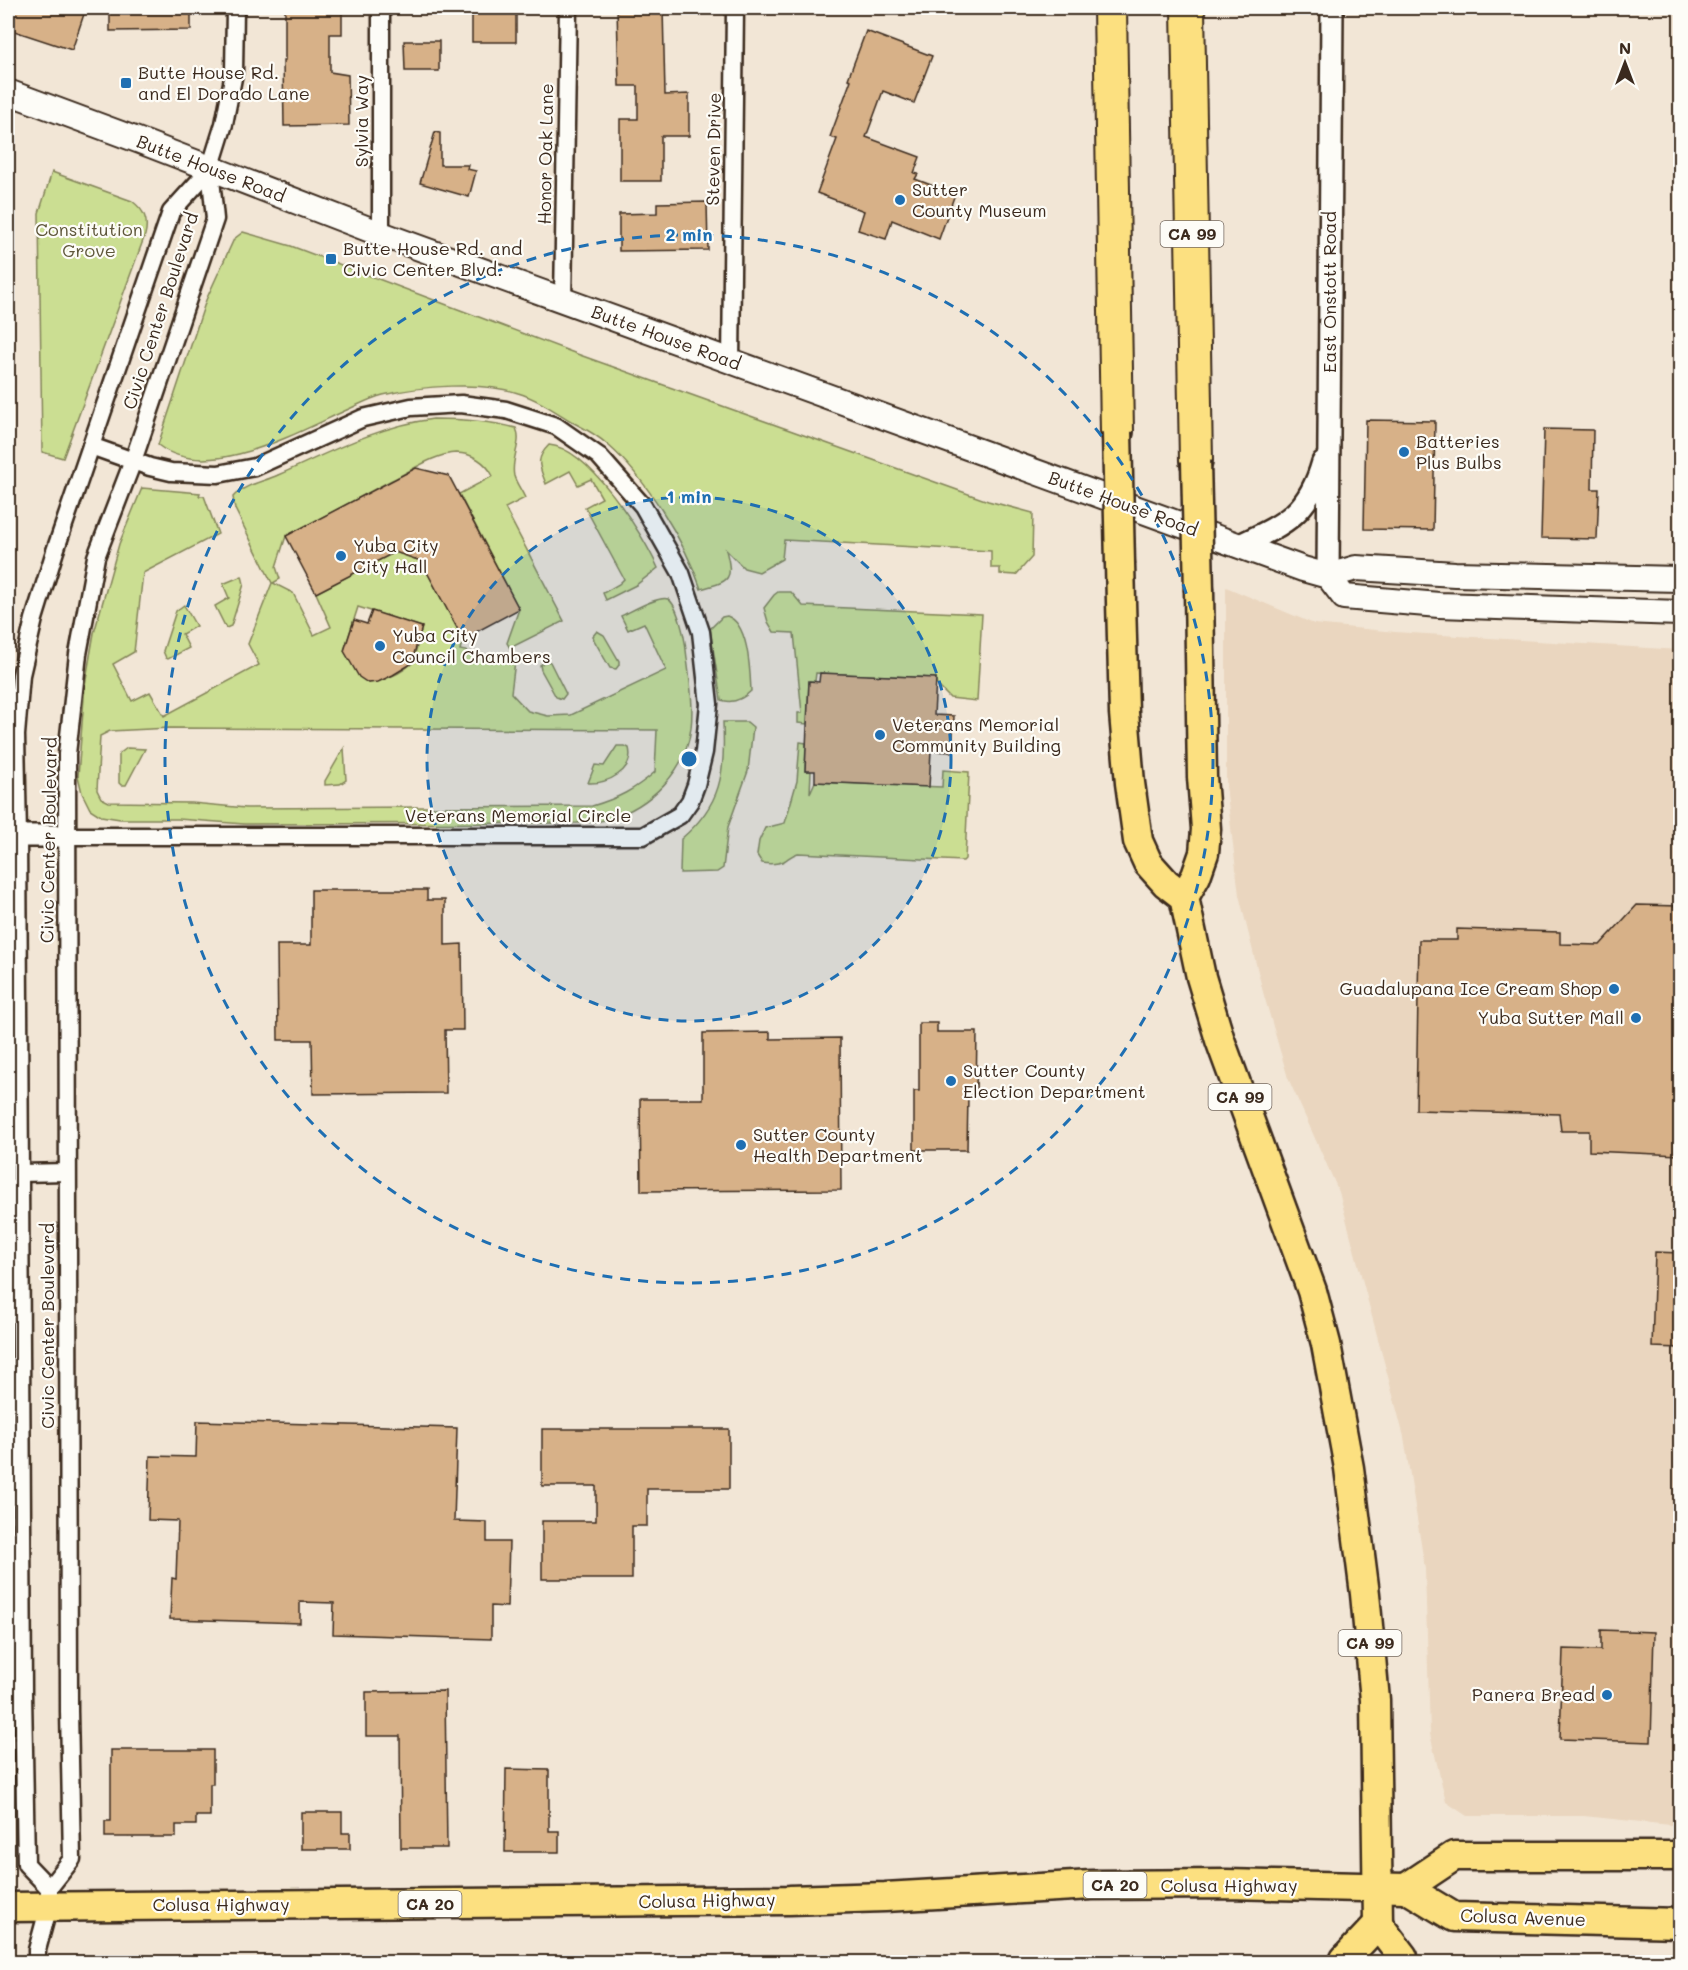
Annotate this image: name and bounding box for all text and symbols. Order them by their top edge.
north arrow [1595,33,1655,93]
text: N [1619,37,1631,58]
place label: Butte House Rd. and El Dorado Lane [138,60,310,105]
street label: Sylvia Way [349,75,373,167]
marker: Butte House Rd. and El Dorado Lane [119,76,133,90]
street label: Honor Oak Lane [532,83,558,225]
street label: Steven Drive [700,92,726,206]
street label: Butte House Road [133,129,289,208]
place label: Sutter County Museum [912,177,1047,222]
marker: Sutter County Museum [893,193,907,207]
street label: Civic Center Boulevard [117,209,203,412]
street label: East Onstott Road [1317,211,1341,373]
park label: Constitution Grove [35,217,143,262]
road number: CA 99 [1160,221,1224,247]
text: 2 min [665,222,713,246]
place label: Butte House Rd. and Civic Center Blvd. [343,236,522,281]
marker: Butte House Rd. and Civic Center Blvd. [324,252,338,266]
street label: Butte House Road [588,299,744,375]
place label: Batteries Plus Bulbs [1416,429,1502,474]
marker: Batteries Plus Bulbs [1397,445,1411,459]
street label: Butte House Road [1045,465,1201,541]
text: 1 min [666,484,712,508]
place label: Yuba City City Hall [353,533,439,578]
marker: Yuba City City Hall [334,549,348,563]
place label: Yuba City Council Chambers [392,623,551,668]
marker: Yuba City Council Chambers [373,639,387,653]
place label: Veterans Memorial Community Building [892,712,1061,757]
marker: Veterans Memorial Community Building [873,728,887,742]
street label: Civic Center Boulevard [34,737,62,943]
centre of rings [679,749,699,769]
street label: Veterans Memorial Circle [405,803,631,827]
place label: Guadalupana Ice Cream Shop [1340,976,1602,1000]
marker: Guadalupana Ice Cream Shop [1607,982,1621,996]
place label: Yuba Sutter Mall [1478,1005,1624,1029]
marker: Yuba Sutter Mall [1629,1011,1643,1025]
place label: Sutter County Election Department [963,1058,1146,1103]
marker: Sutter County Election Department [944,1074,958,1088]
road number: CA 99 [1208,1084,1272,1110]
place label: Sutter County Health Department [753,1122,923,1167]
marker: Sutter County Health Department [734,1138,748,1152]
street label: Civic Center Boulevard [35,1223,59,1429]
road number: CA 99 [1338,1630,1402,1656]
place label: Panera Bread [1472,1682,1595,1706]
marker: Panera Bread [1600,1688,1614,1702]
road number: CA 20 [1084,1872,1146,1898]
street label: Colusa Highway [1160,1873,1298,1897]
street label: Colusa Highway [638,1887,776,1913]
road number: CA 20 [398,1891,462,1917]
street label: Colusa Highway [152,1892,290,1916]
street label: Colusa Avenue [1460,1903,1586,1931]

